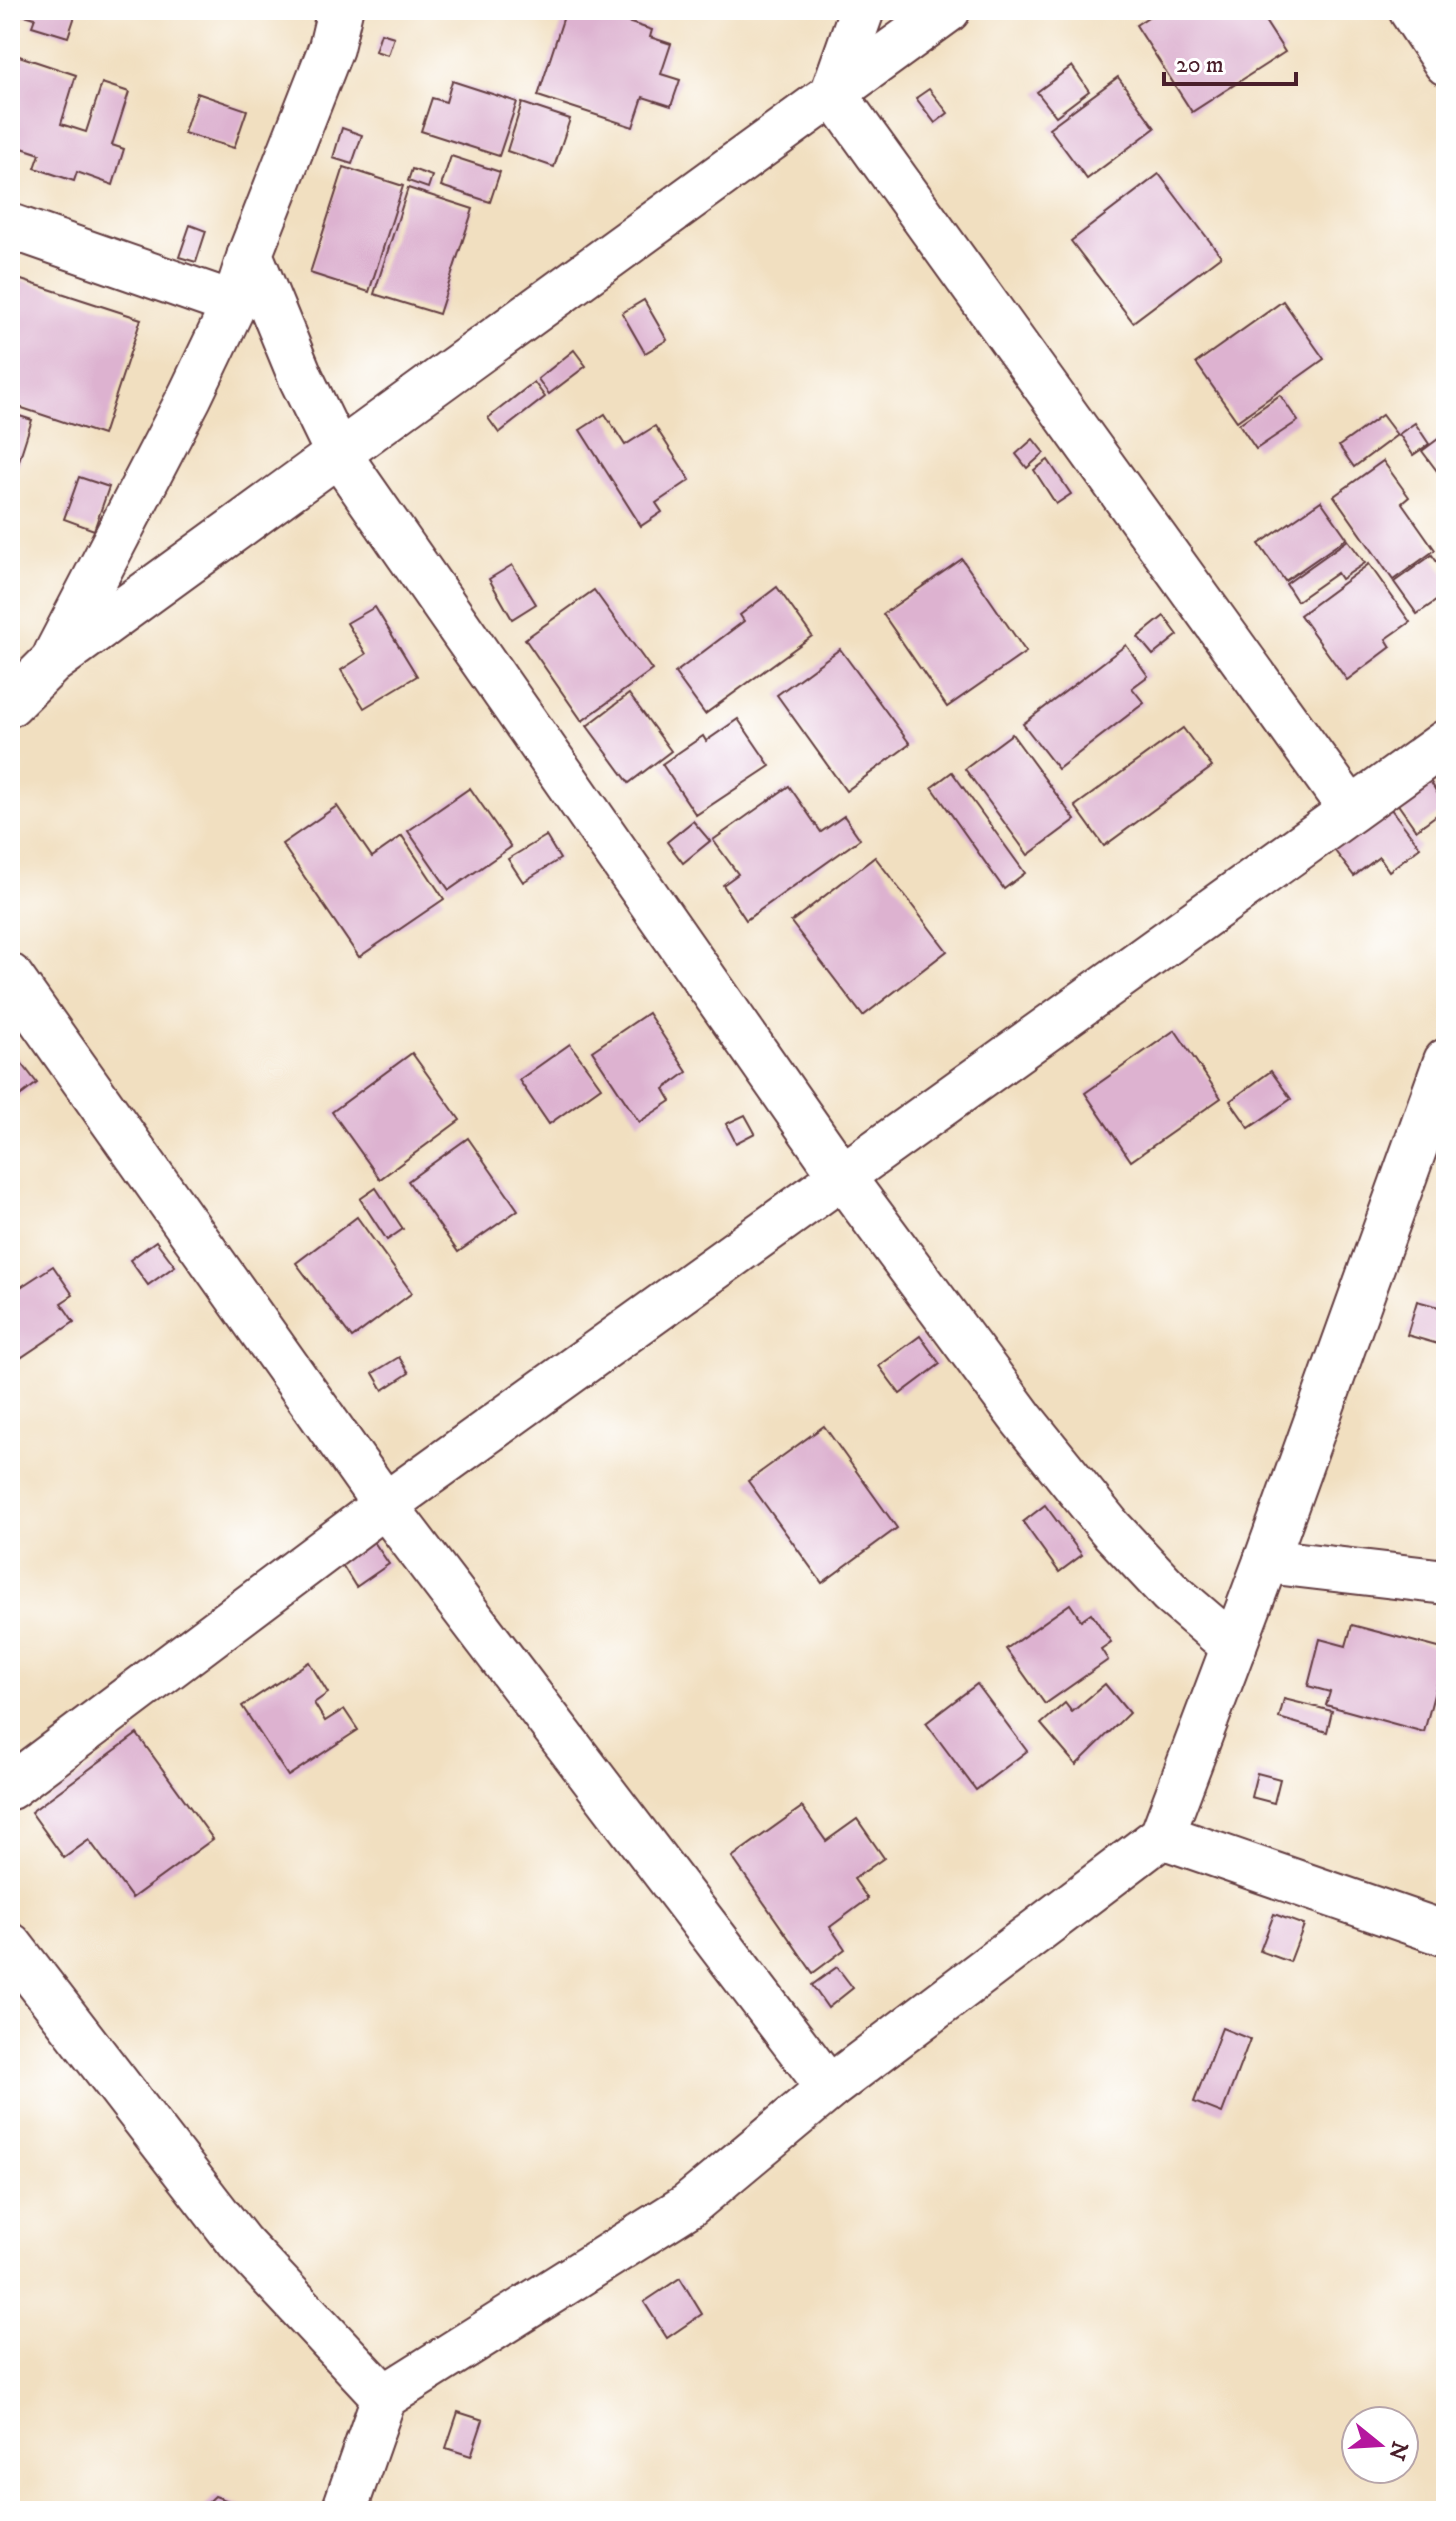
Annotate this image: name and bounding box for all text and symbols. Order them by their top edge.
scale bar [1164,36,1296,86]
text: 20 m [1176,50,1224,80]
north arrow [1340,2405,1420,2485]
text: N [1382,2438,1413,2463]

